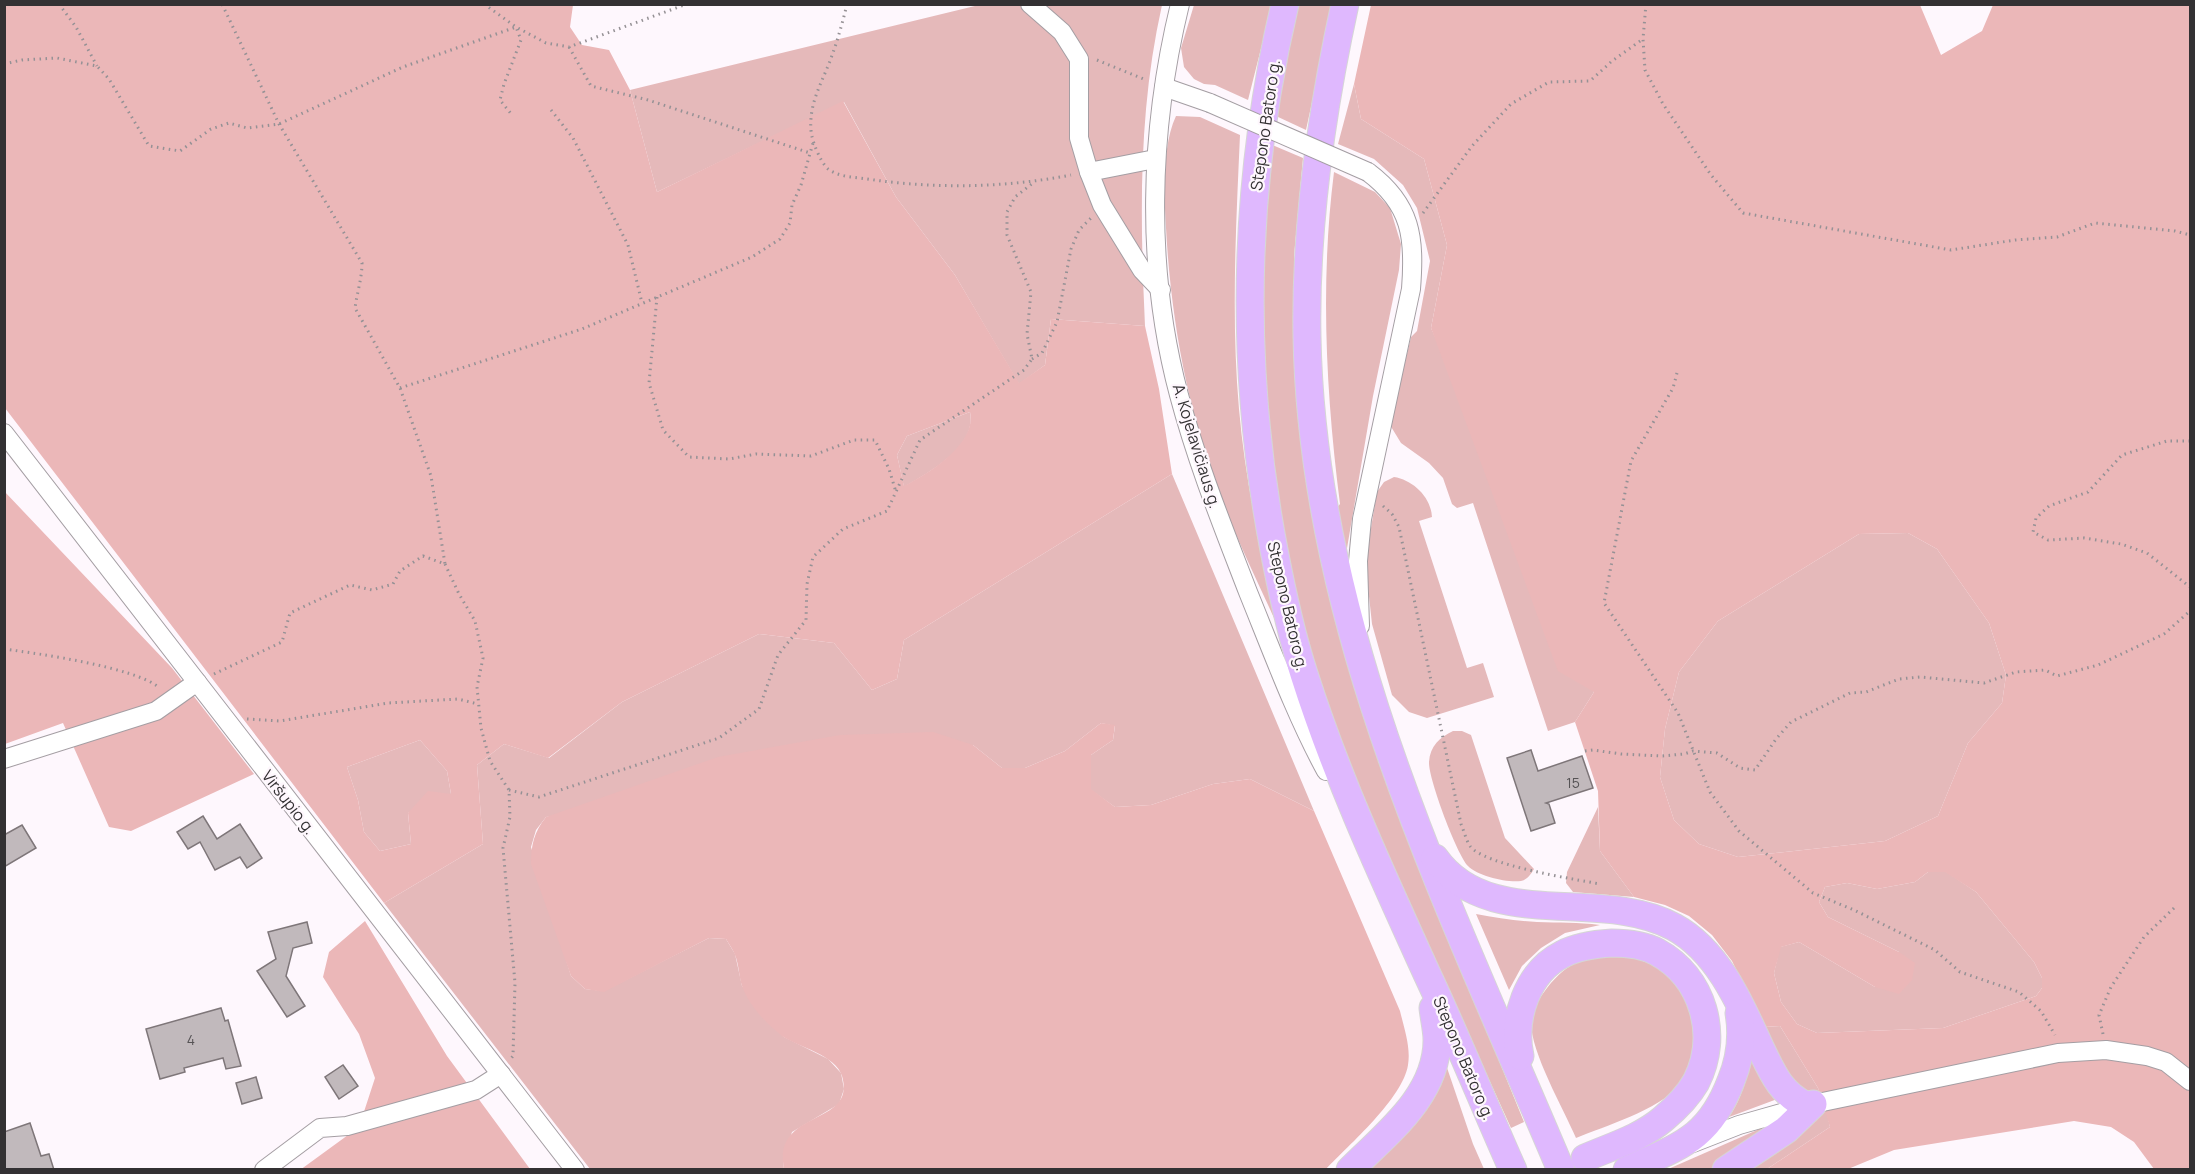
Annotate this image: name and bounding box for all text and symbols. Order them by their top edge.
street label: Stepono Batoro g. [1245,58,1285,192]
street label: A. Kojelavičiaus g. [1168,381,1226,511]
street label: Stepono Batoro g. [1262,539,1314,673]
street label: Viršupio g. [257,765,321,839]
house number: 15 [1566,773,1580,792]
street label: Stepono Batoro g. [1428,993,1500,1123]
house number: 4 [187,1030,195,1049]

